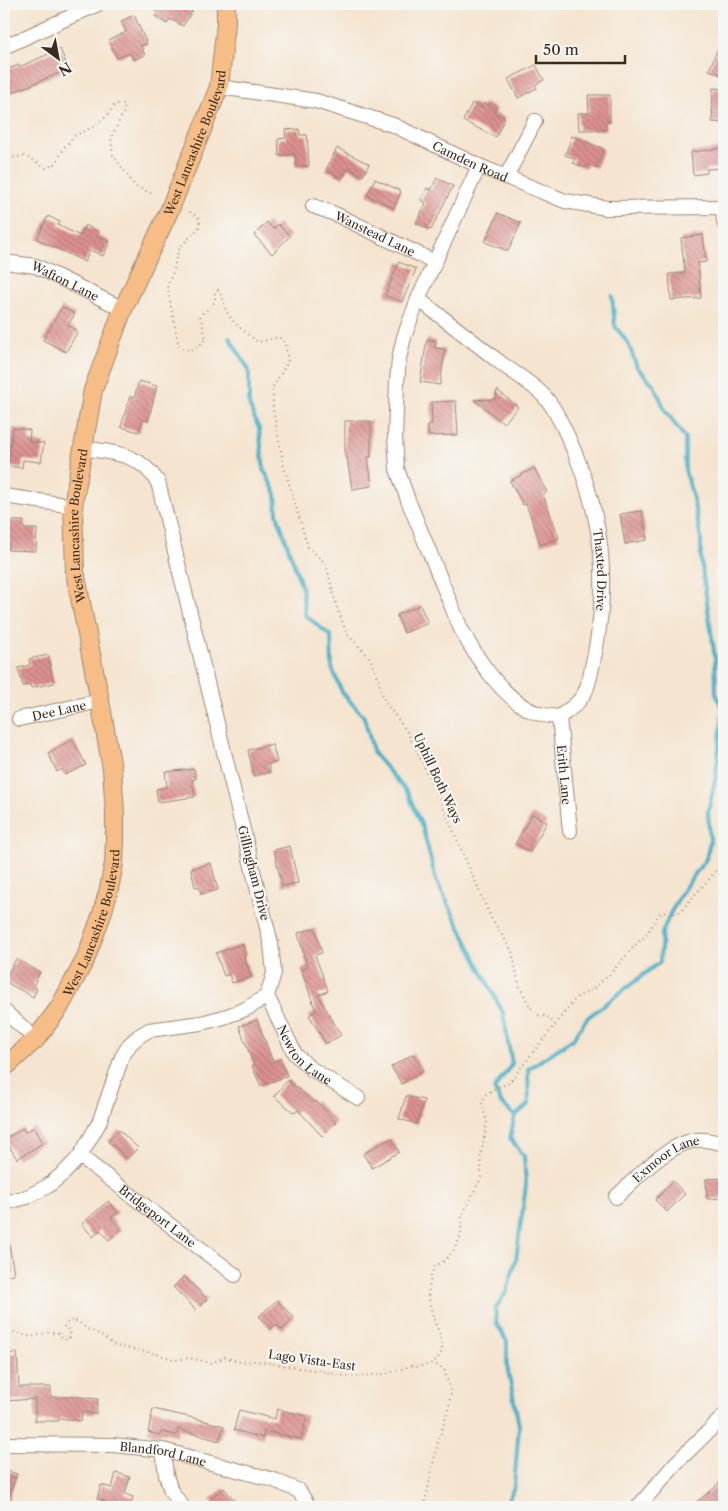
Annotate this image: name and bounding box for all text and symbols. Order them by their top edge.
north arrow [32,32,82,82]
scale bar [536,32,624,64]
text: 50 m [543,40,579,59]
text: N [55,58,75,80]
street label: West Lancashire Boulevard [160,69,228,219]
street label: Camden Road [430,137,511,185]
street label: Wanstead Lane [332,207,418,259]
street label: Wafton Lane [28,257,102,304]
street label: West Lancashire Boulevard [65,447,90,605]
street label: Thaxted Drive [590,528,610,612]
street label: Dee Lane [31,697,88,723]
street label: Uphill Both Ways [411,730,465,826]
street label: Erith Lane [554,744,575,806]
street label: Gillingham Drive [235,824,273,922]
street label: West Lancashire Boulevard [59,848,122,1000]
street label: Newton Lane [274,1022,335,1087]
street label: Exmoor Lane [629,1132,701,1185]
street label: Bridgeport Lane [116,1181,199,1250]
street label: Lago Vista-East [267,1346,357,1374]
street label: Blandford Lane [119,1438,209,1469]

